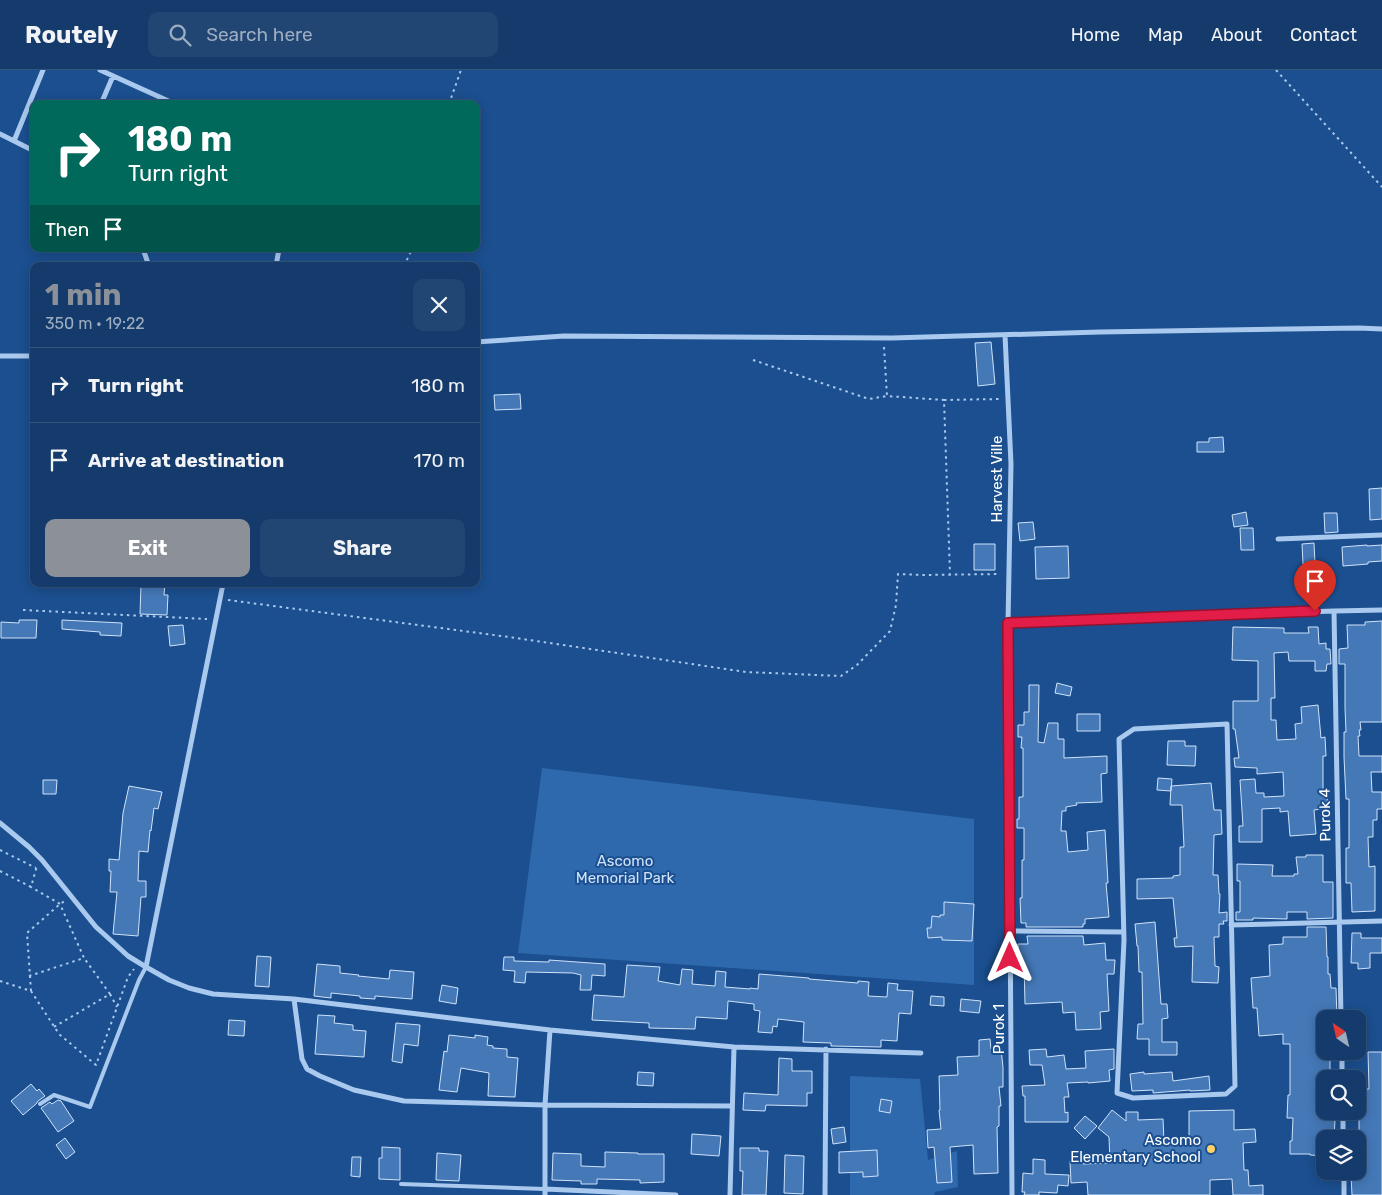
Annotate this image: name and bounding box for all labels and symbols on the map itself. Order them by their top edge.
street label: Harvest Ville [988,436,1006,523]
pin [1294,560,1336,611]
street label: Purok 4 [1316,788,1334,842]
park label: Ascomo Memorial Park [576,852,674,887]
position arrow [983,931,1035,983]
street label: Purok 1 [990,1004,1008,1054]
north arrow [1316,1010,1366,1060]
place label: Ascomo Elementary School [1070,1131,1201,1166]
marker: Ascomo Elementary School [1205,1143,1217,1155]

